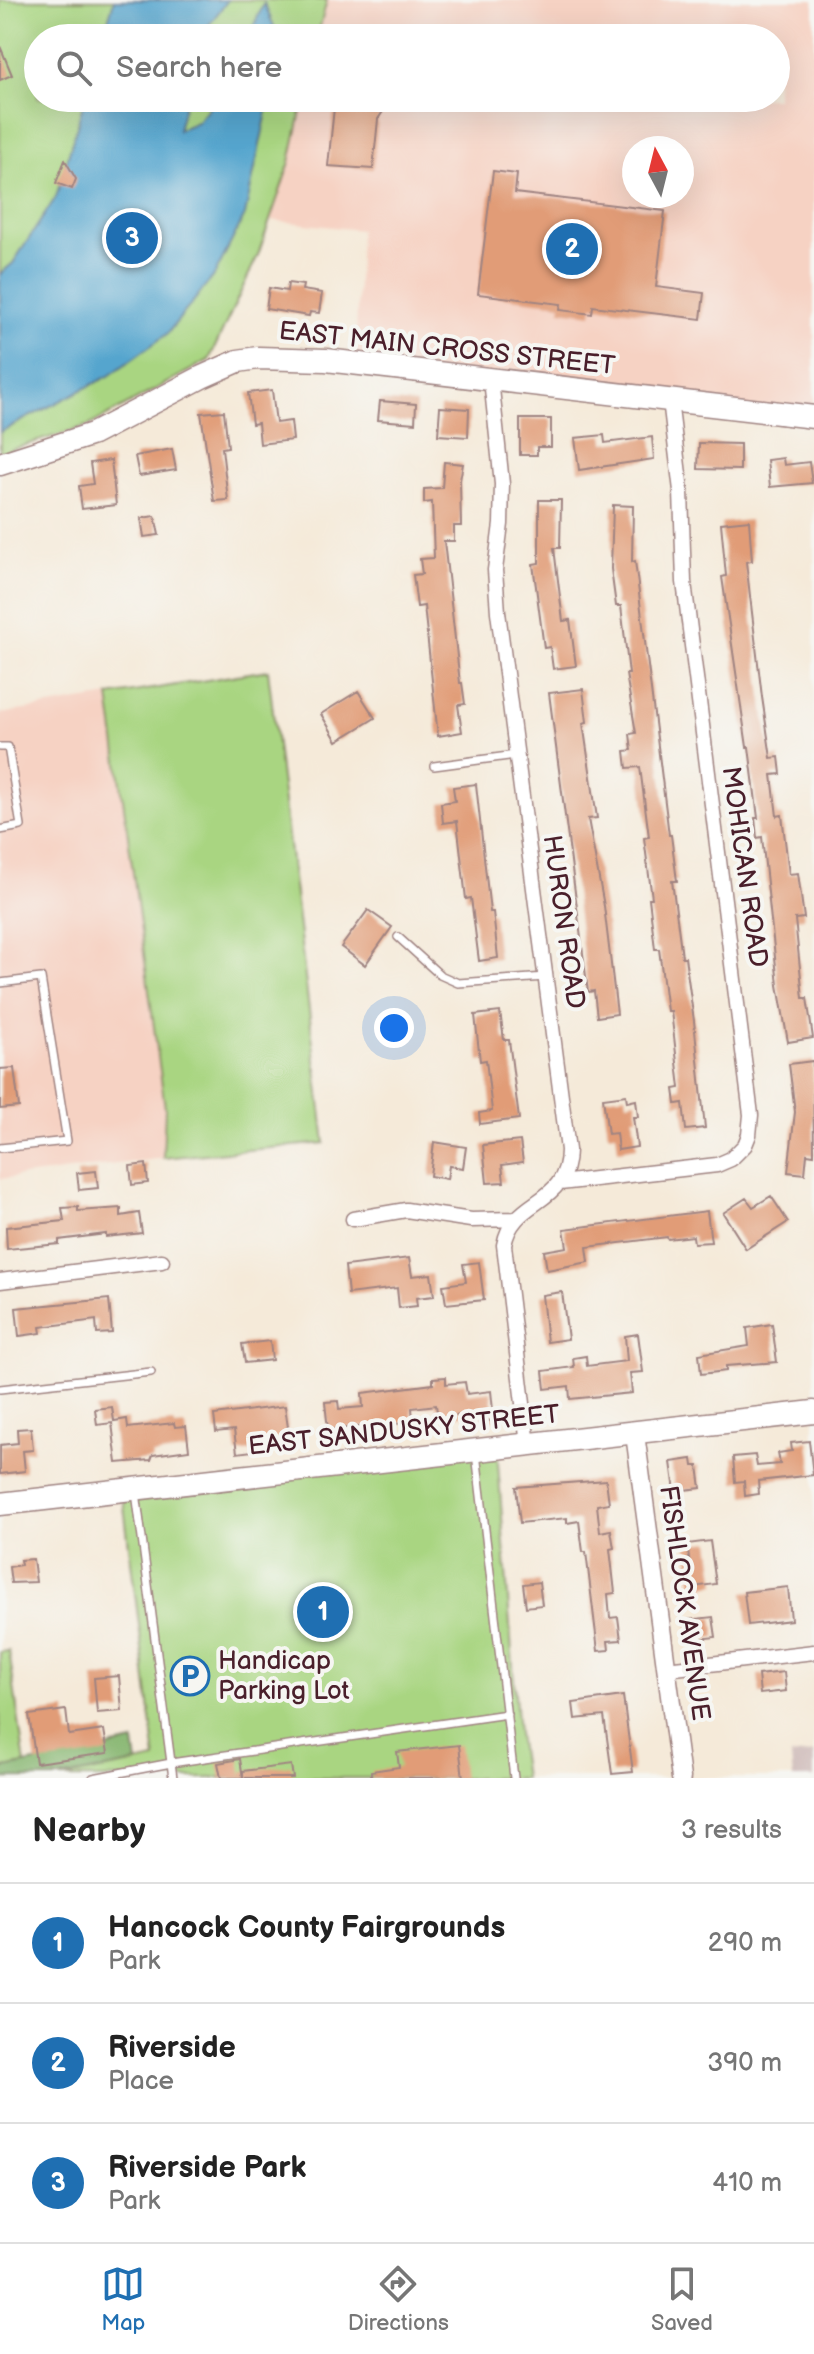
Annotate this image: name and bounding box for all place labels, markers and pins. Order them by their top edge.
pin: 3 [106,208,158,268]
pin: 2 [546,219,598,279]
pin: 1 [297,1582,349,1642]
place label: Handicap Parking Lot [218,1646,350,1707]
parking icon: Handicap Parking Lot [169,1655,211,1697]

